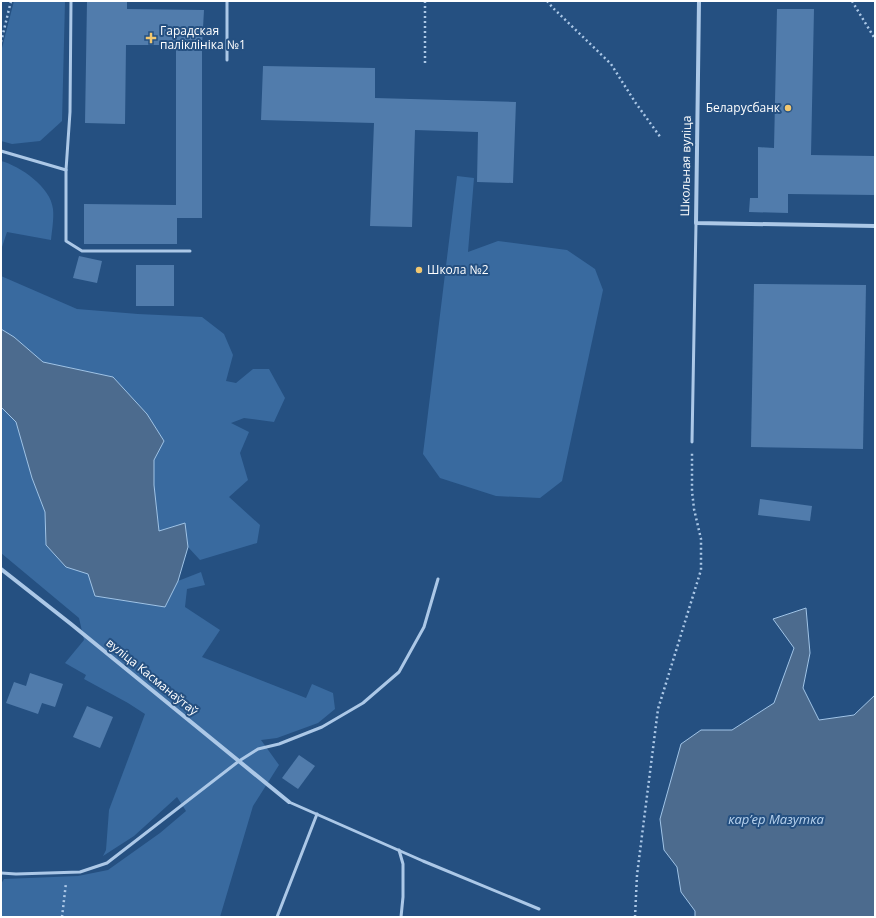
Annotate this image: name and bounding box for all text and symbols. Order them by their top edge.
place label: Гарадская паліклініка №1 [160,22,246,53]
marker: Гарадская паліклініка №1 [145,32,157,44]
place label: Беларусбанк [706,99,781,116]
marker: Беларусбанк [783,103,793,113]
street label: Школьная вуліца [676,115,695,217]
place label: Школа №2 [427,261,489,278]
marker: Школа №2 [414,265,424,275]
street label: вуліца Касманаўтаў [103,634,203,720]
water label: карʼер Мазутка [728,810,824,828]

